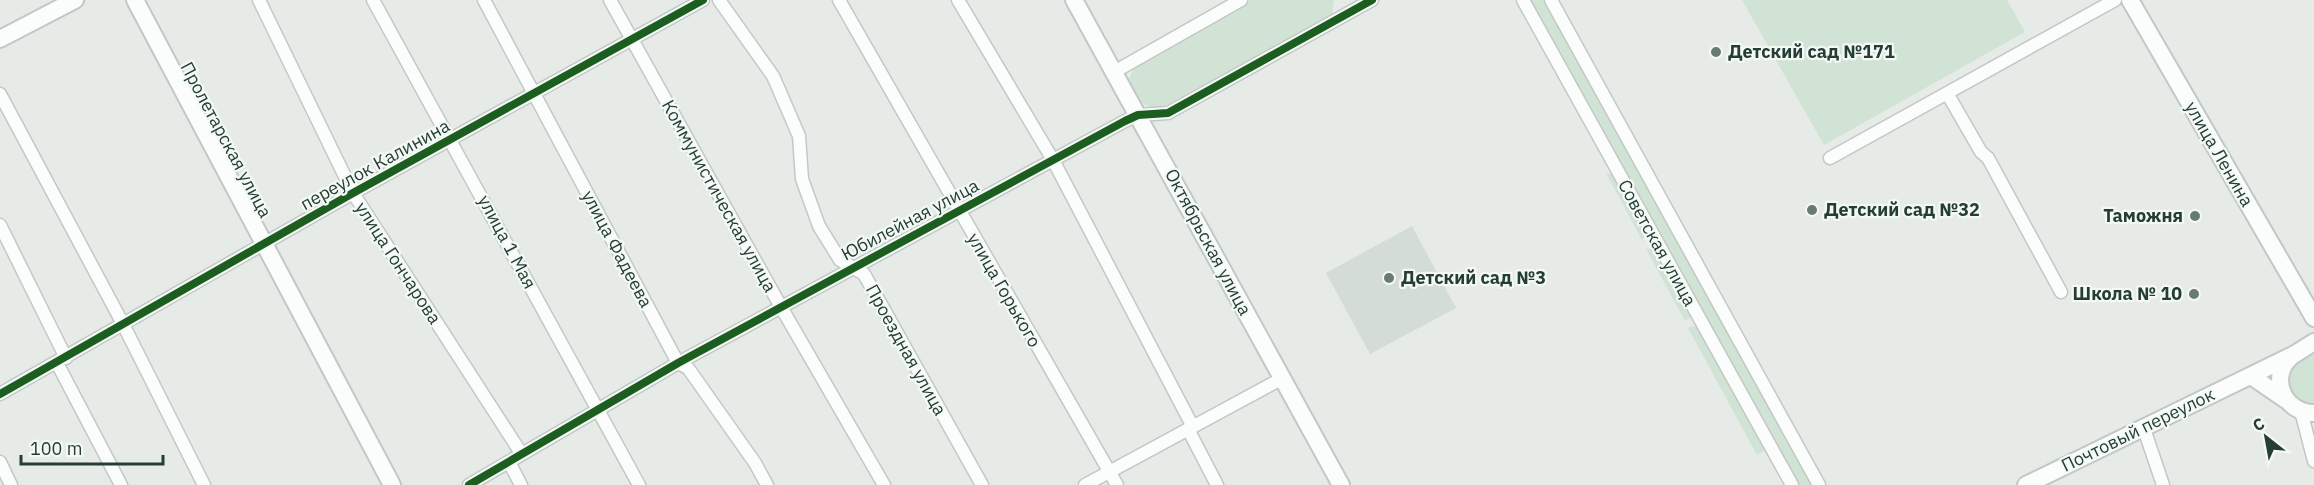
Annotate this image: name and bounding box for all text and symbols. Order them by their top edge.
place label: Детский сад №171 [1728,40,1895,63]
marker: Детский сад №171 [1709,45,1723,59]
street label: Пролетарская улица [176,58,277,222]
street label: Коммунистическая улица [657,95,782,296]
street label: улица Ленина [2180,97,2259,211]
street label: переулок Калинина [296,114,454,215]
street label: Октябрьская улица [1160,165,1257,319]
street label: Юбилейная улица [837,173,983,266]
street label: Советская улица [1613,175,1702,310]
street label: улица Фадеева [577,186,658,312]
street label: улица 1 Мая [473,191,542,293]
street label: улица Гончарова [350,197,447,329]
place label: Детский сад №32 [1824,198,1980,221]
marker: Детский сад №32 [1805,203,1819,217]
place label: Таможня [2103,204,2183,227]
marker: Таможня [2188,209,2202,223]
street label: улица Горького [962,228,1047,351]
place label: Детский сад №3 [1401,266,1546,289]
marker: Детский сад №3 [1382,271,1396,285]
street label: Проездная улица [861,280,952,420]
place label: Школа № 10 [2073,282,2182,305]
marker: Школа № 10 [2187,287,2201,301]
street label: Почтовый переулок [2057,382,2218,477]
north arrow [2236,407,2296,467]
text: С [2249,413,2268,435]
scale bar [21,428,164,466]
text: 100 m [30,437,82,460]

